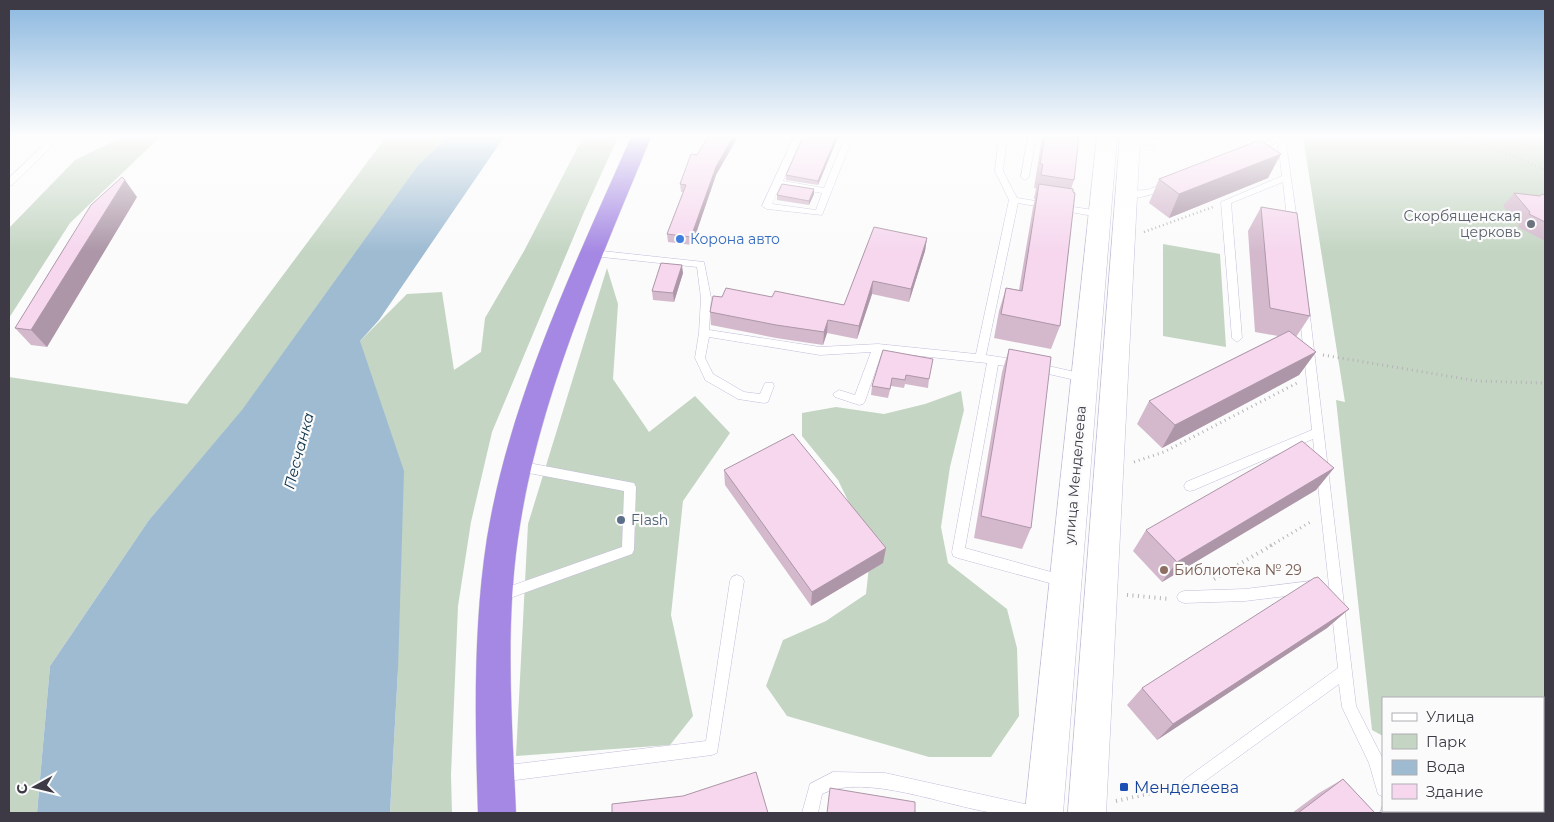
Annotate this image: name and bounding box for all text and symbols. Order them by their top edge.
place label: Скорбященская церковь [1403,207,1521,241]
marker: Скорбященская церковь [1525,218,1537,230]
place label: Корона авто [690,230,780,248]
marker: Корона авто [674,233,686,245]
street label: улица Менделеева [1060,405,1090,546]
water label: Песчанка [279,410,318,491]
place label: Flash [631,511,668,529]
marker: Flash [615,514,627,526]
place label: Библиотека № 29 [1174,561,1302,579]
marker: Библиотека № 29 [1158,564,1170,576]
legend [1382,697,1544,812]
text: Улица [1426,707,1474,726]
text: Парк [1426,732,1466,751]
text: Вода [1426,757,1465,776]
north arrow [10,762,60,812]
place label: Менделеева [1134,778,1239,797]
marker: Менделеева [1118,781,1130,793]
text: Здание [1426,782,1484,801]
text: С [13,783,32,795]

